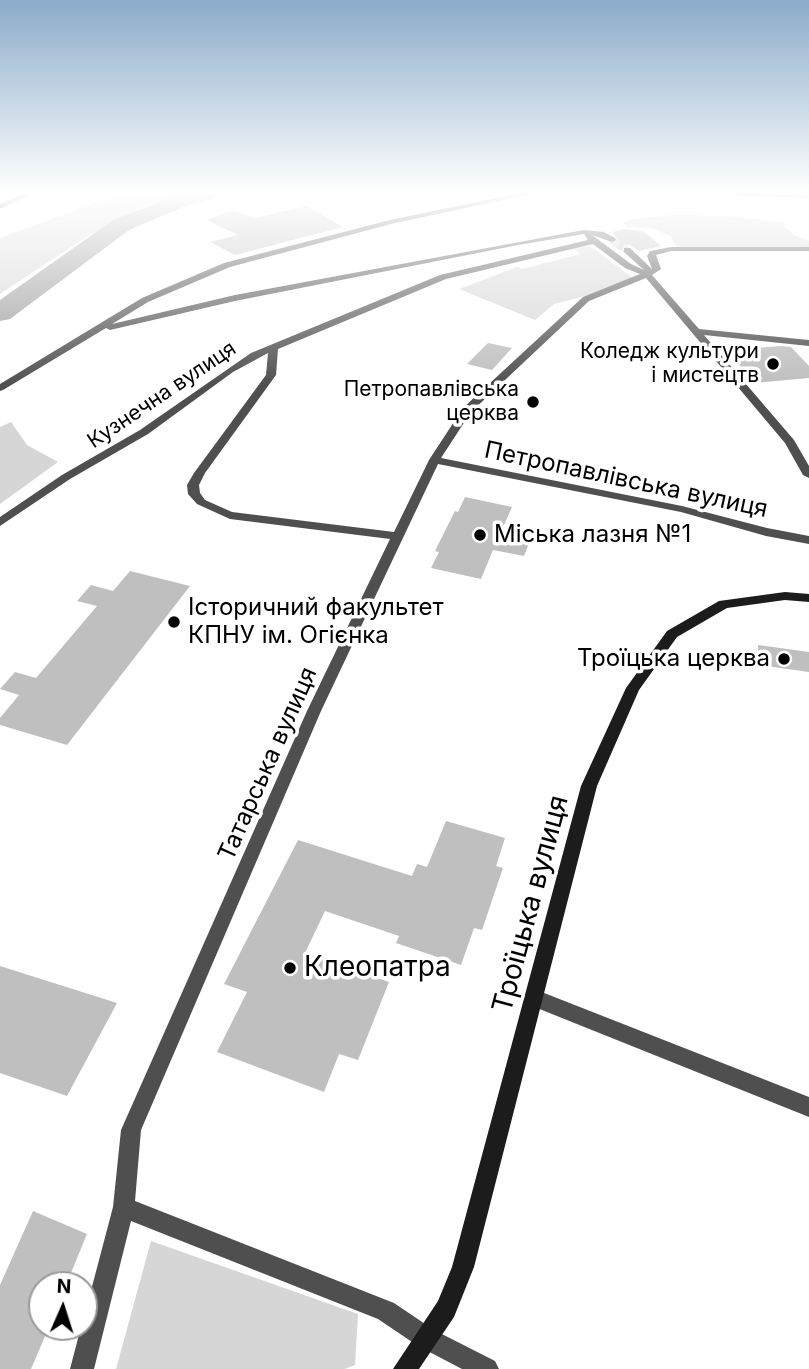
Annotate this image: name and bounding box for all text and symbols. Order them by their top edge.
street label: Кузнечна вулиця [83,336,241,454]
place label: Коледж культури і мистецтв [580,339,759,389]
marker: Коледж культури і мистецтв [765,356,781,372]
place label: Петропавлівська церква [344,377,519,427]
marker: Петропавлівська церква [525,394,541,410]
street label: Петропавлівська вулиця [482,436,770,524]
place label: Міська лазня №1 [494,521,691,549]
marker: Міська лазня №1 [472,527,488,543]
place label: Історичний факультет КПНУ ім. Огієнка [188,594,444,650]
marker: Історичний факультет КПНУ ім. Огієнка [166,614,182,630]
place label: Троїцька церква [577,645,770,673]
marker: Троїцька церква [776,651,792,667]
street label: Татарська вулиця [212,663,324,865]
street label: Троїцька вулиця [486,792,576,1016]
place label: Клеопатра [304,951,451,985]
marker: Клеопатра [282,960,298,976]
north arrow [28,1271,98,1341]
text: N [56,1275,72,1298]

